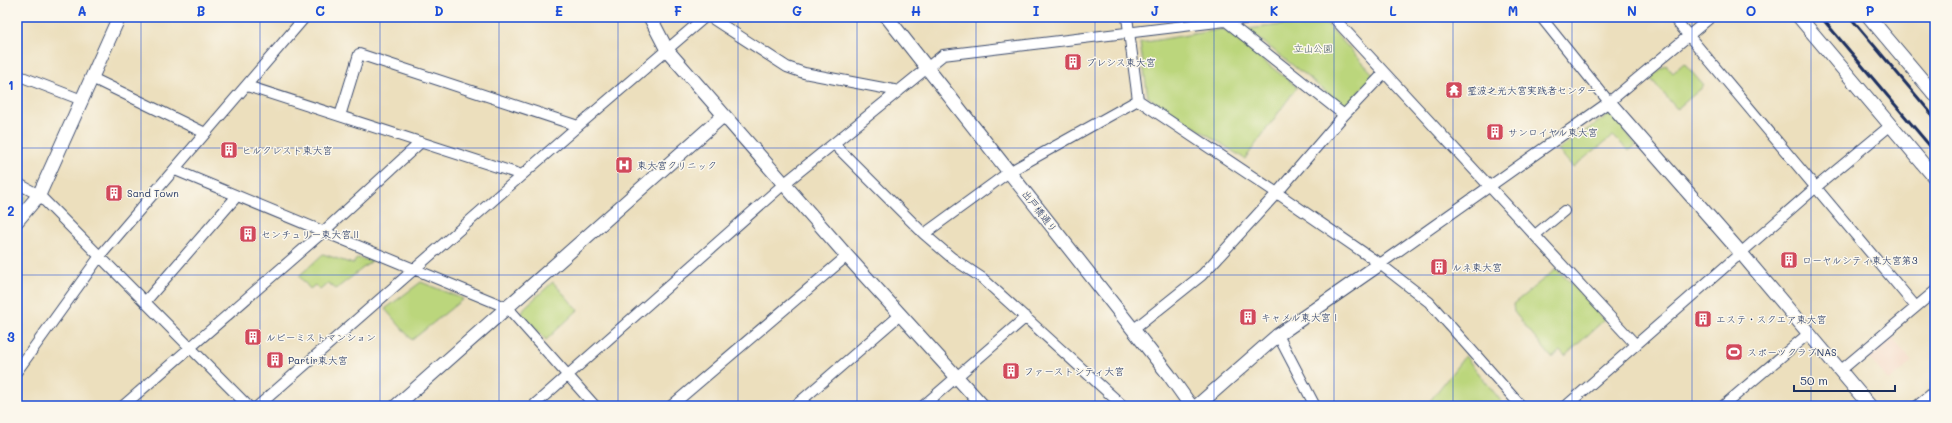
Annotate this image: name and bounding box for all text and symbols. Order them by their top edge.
text: A [77,2,87,19]
text: B [197,2,206,19]
text: C [315,2,325,19]
text: D [434,2,444,19]
text: E [555,2,563,19]
text: F [674,2,682,19]
text: G [792,2,802,19]
text: H [911,2,921,19]
text: I [1033,2,1040,19]
text: J [1151,2,1159,19]
text: K [1270,2,1279,19]
text: L [1389,2,1397,19]
text: M [1508,2,1518,19]
text: N [1627,2,1637,19]
text: O [1746,2,1756,19]
text: P [1866,2,1875,19]
park label: 立山公園 [1293,41,1333,55]
building icon: プレシス東大宮 [1063,52,1083,72]
place label: プレシス東大宮 [1086,55,1156,69]
text: 1 [8,76,14,93]
temple icon: 霊波之光大宮実践者センター [1444,80,1464,100]
place label: 霊波之光大宮実践者センター [1467,83,1597,97]
building icon: サンロイヤル東大宮 [1485,122,1505,142]
place label: サンロイヤル東大宮 [1508,125,1598,139]
building icon: ヒルクレスト東大宮 [219,140,239,160]
place label: ヒルクレスト東大宮 [242,143,333,157]
hospital icon: 東大宮クリニック [614,155,634,175]
place label: 東大宮クリニック [637,158,717,172]
building icon: Sand Town [104,183,124,203]
place label: Sand Town [127,186,179,200]
street label: 出戸橋通り [1019,187,1061,235]
text: 2 [7,202,15,219]
building icon: センチュリー東大宮Ⅱ [238,224,258,244]
place label: センチュリー東大宮Ⅱ [261,227,361,241]
building icon: ローヤルシティ東大宮第3 [1779,250,1799,270]
place label: ローヤルシティ東大宮第3 [1802,253,1918,267]
building icon: ルネ東大宮 [1429,257,1449,277]
place label: ルネ東大宮 [1452,260,1502,274]
building icon: キャメル東大宮Ⅰ [1238,307,1258,327]
building icon: エステ・スクエア東大宮 [1693,309,1713,329]
place label: キャメル東大宮Ⅰ [1261,310,1341,324]
place label: エステ・スクエア東大宮 [1716,312,1827,326]
building icon: ルビーミストマンション [243,327,263,347]
text: 3 [7,328,15,345]
place label: ルビーミストマンション [266,330,376,344]
sports icon: スポーツクラブNAS [1724,342,1744,362]
place label: スポーツクラブNAS [1747,345,1837,359]
building icon: Partir東大宮 [265,350,285,370]
place label: Partir東大宮 [288,353,348,367]
building icon: ファーストシティ大宮 [1001,361,1021,381]
place label: ファーストシティ大宮 [1024,364,1124,378]
scale bar [1794,367,1895,393]
text: 50 m [1800,372,1828,388]

